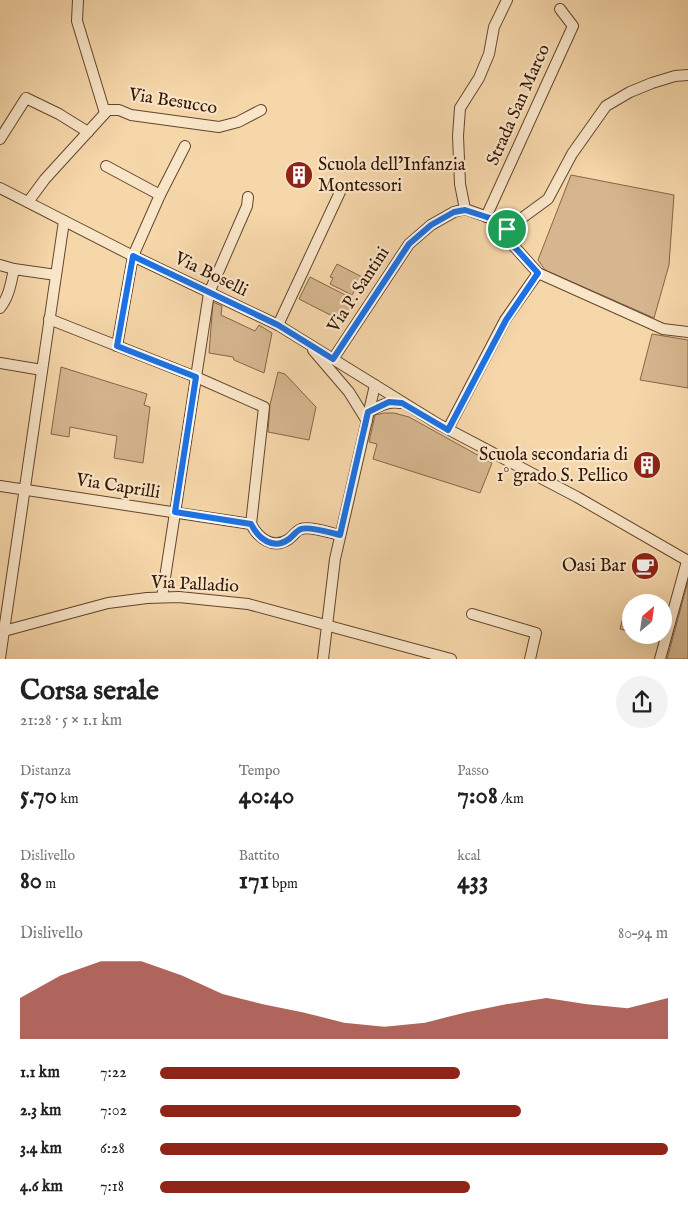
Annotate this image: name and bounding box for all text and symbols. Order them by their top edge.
street label: Strada San Marco [482,41,556,169]
street label: Via Besucco [126,84,219,120]
place label: Scuola dell’Infanzia Montessori [318,154,466,198]
building icon: Scuola dell’Infanzia Montessori [284,160,314,190]
pin [486,208,528,250]
icon: arrive [493,215,521,243]
street label: Via P. Santini [322,243,395,338]
street label: Via Boselli [169,247,252,303]
place label: Scuola secondaria di 1° grado S. Pellico [479,444,628,488]
building icon: Scuola secondaria di 1° grado S. Pellico [632,450,662,480]
street label: Via Caprilli [73,469,162,505]
cafe icon: Oasi Bar [630,551,660,581]
place label: Oasi Bar [562,555,626,578]
street label: Via Palladio [149,571,240,599]
north arrow [622,594,672,644]
map controls [622,594,672,644]
text: Corsa serale [20,674,159,709]
button: share [616,676,668,728]
text: 21:28 · 5 × 1.1 km [20,711,122,731]
text: Distanza [20,762,71,780]
text: Tempo [239,762,280,780]
text: Passo [457,762,489,780]
text: 5.70 [20,780,57,812]
text: 40:40 [239,780,294,812]
text: 7:08 [457,780,498,812]
text: km [57,790,78,808]
text: /km [498,790,524,808]
text: Dislivello [20,847,75,865]
text: Battito [239,847,280,865]
text: kcal [457,847,481,865]
text: 80 [20,865,42,897]
text: 171 [239,865,269,897]
text: 433 [457,865,488,897]
text: m [42,875,56,893]
text: bpm [269,875,298,893]
text: Dislivello [20,924,83,944]
text: 80–94 m [618,924,668,944]
text: 1.1 km [20,1063,60,1083]
text: 7:22 [100,1063,127,1083]
text: 2.3 km [20,1101,61,1121]
text: 7:02 [100,1101,127,1121]
text: 3.4 km [20,1139,62,1159]
text: 6:28 [100,1139,125,1159]
text: 4.6 km [20,1177,63,1197]
text: 7:18 [100,1177,124,1197]

